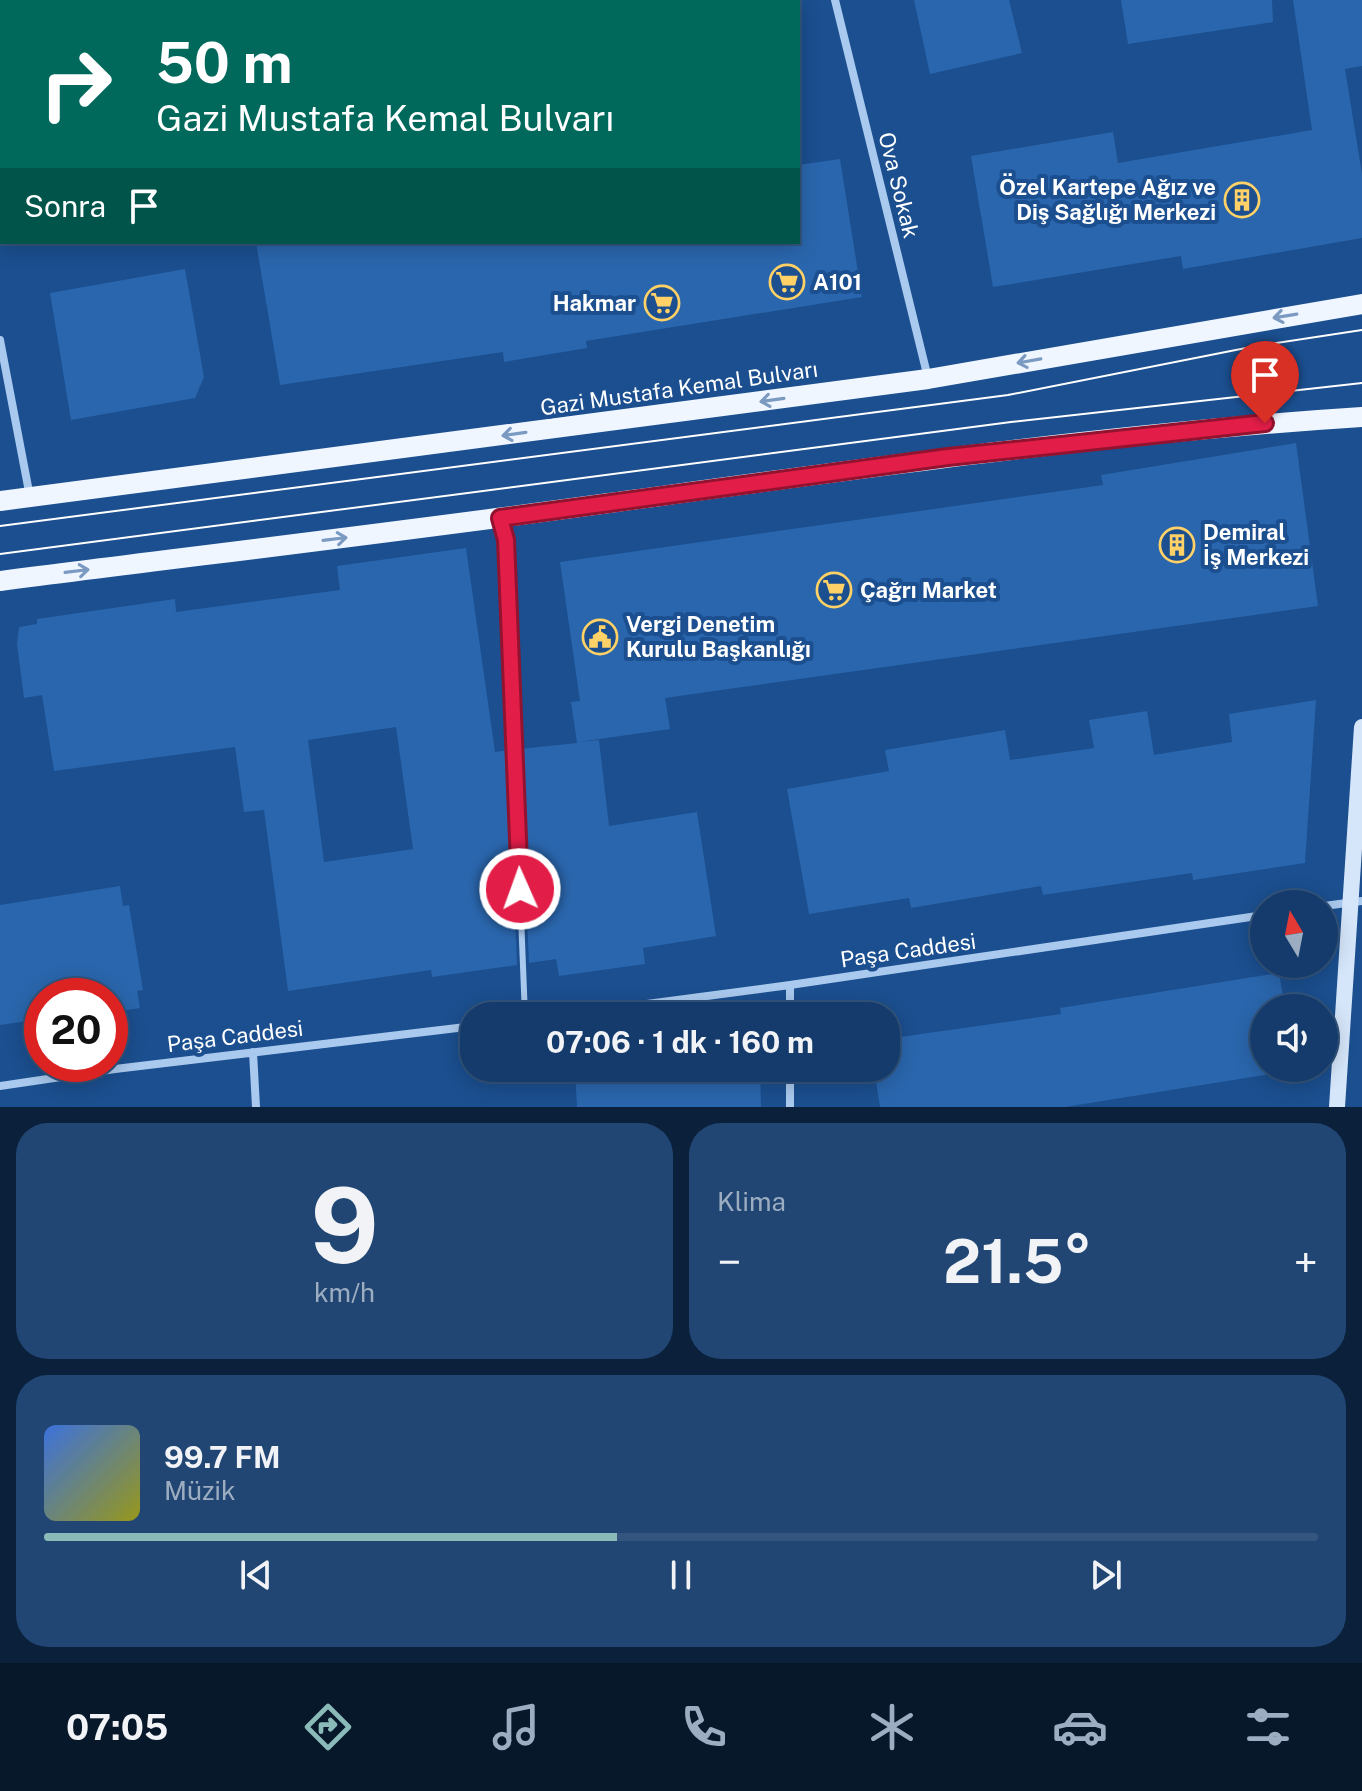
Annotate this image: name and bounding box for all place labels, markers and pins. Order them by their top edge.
place label: Özel Kartepe Ağız ve Diş Sağlığı Merkezi [999,173,1216,225]
building icon: Özel Kartepe Ağız ve Diş Sağlığı Merkezi [1223,181,1261,219]
supermarket icon: A101 [768,263,806,301]
place label: A101 [813,269,862,295]
supermarket icon: Hakmar [643,284,681,322]
place label: Hakmar [553,290,636,316]
pin [1231,341,1299,423]
place label: Demiral İş Merkezi [1203,519,1309,570]
building icon: Demiral İş Merkezi [1158,526,1196,564]
supermarket icon: Çağrı Market [815,571,853,609]
place label: Çağrı Market [860,577,997,603]
place label: Vergi Denetim Kurulu Başkanlığı [626,611,811,662]
public building icon: Vergi Denetim Kurulu Başkanlığı [581,618,619,656]

